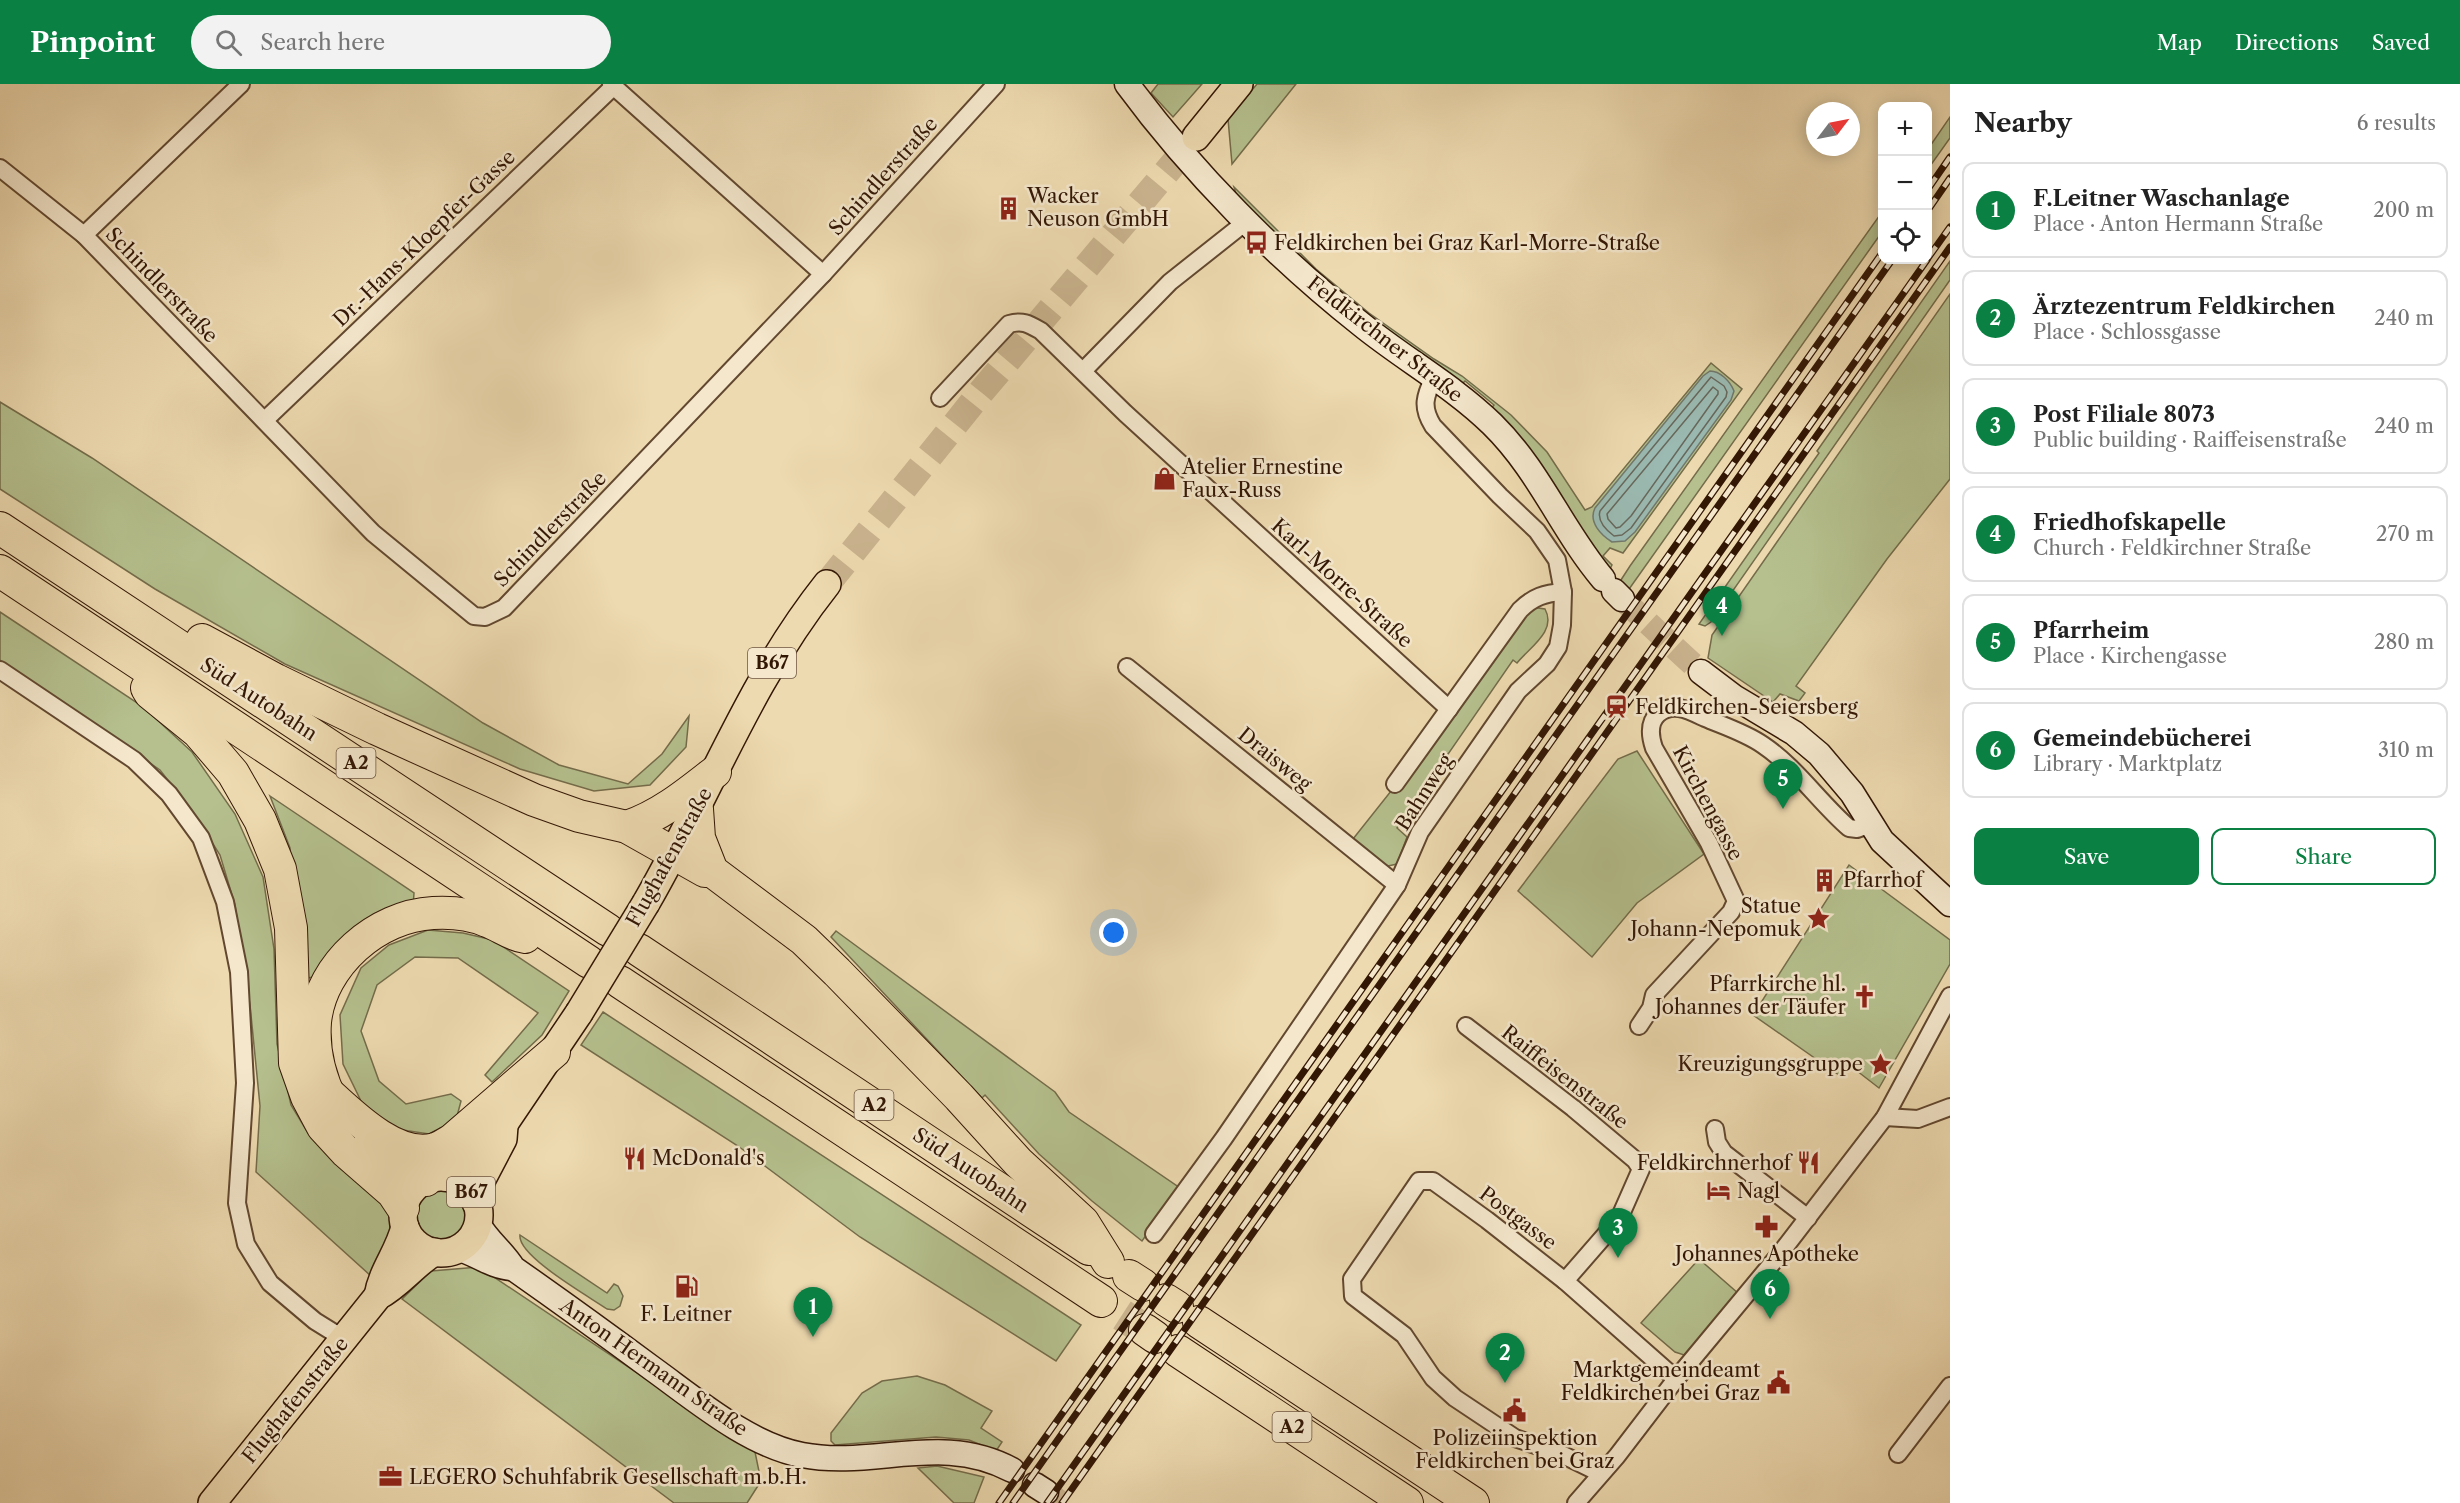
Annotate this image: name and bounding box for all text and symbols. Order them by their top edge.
search box [191,15,611,69]
text: Pinpoint [30,25,155,59]
icon: search [212,26,245,59]
text: Search here [260,29,385,56]
text: Map [2157,30,2202,55]
text: Directions [2235,30,2339,55]
text: Saved [2372,30,2430,55]
north arrow [1806,102,1860,156]
map controls [1878,102,1932,264]
button: + [1878,102,1932,156]
text: Nearby [1974,107,2072,139]
text: 6 results [2357,111,2436,135]
street label: Schindlerstraße [824,112,942,240]
street label: Dr.-Hans-Kloepfer-Gasse [328,145,520,331]
button: − [1878,156,1932,210]
place label: Wacker Neuson GmbH [1026,184,1169,231]
text: F.Leitner Waschanlage [2033,185,2290,212]
building icon: Wacker Neuson GmbH [996,195,1022,221]
text: 1 [1991,198,2000,222]
text: 200 m [2373,198,2434,222]
button: locate [1878,210,1932,264]
text: Place · Anton Hermann Straße [2033,212,2323,236]
street label: Schindlerstraße [101,222,223,348]
bus stop icon: Feldkirchen bei Graz Karl-Morre-Straße [1243,230,1269,256]
place label: Feldkirchen bei Graz Karl-Morre-Straße [1274,231,1660,255]
street label: Feldkirchner Straße [1303,271,1467,407]
text: Ärztezentrum Feldkirchen [2033,293,2335,320]
text: 2 [1990,306,2001,330]
text: 240 m [2374,306,2434,330]
text: Place · Schlossgasse [2033,320,2221,344]
text: Post Filiale 8073 [2033,401,2215,428]
text: 3 [1990,414,2001,438]
text: 240 m [2374,414,2434,438]
text: Public building · Raiffeisenstraße [2033,428,2347,452]
place label: Atelier Ernestine Faux-Russ [1181,455,1343,502]
shop icon: Atelier Ernestine Faux-Russ [1151,465,1177,491]
street label: Schindlerstraße [489,466,611,592]
text: Friedhofskapelle [2033,509,2226,536]
street label: Karl-Morre-Straße [1267,513,1417,653]
text: 4 [1990,522,2001,546]
text: 270 m [2376,522,2434,546]
text: Church · Feldkirchner Straße [2033,536,2311,560]
pin: 4 [1702,586,1742,636]
text: Pfarrheim [2033,617,2150,644]
text: 5 [1990,630,2001,654]
text: 280 m [2374,630,2434,654]
text: Place · Kirchengasse [2033,644,2227,668]
road number: B67 [748,648,796,678]
street label: Süd Autobahn [196,652,322,746]
station icon: Feldkirchen-Seiersberg [1604,694,1630,720]
place label: Feldkirchen-Seiersberg [1635,695,1858,719]
street label: Draisweg [1233,722,1317,796]
text: Gemeindebücherei [2033,725,2251,752]
text: 6 [1990,738,2001,762]
text: 310 m [2378,738,2434,762]
street label: Kirchengasse [1668,742,1748,864]
road number: A2 [336,748,376,778]
street label: Bahnweg [1390,749,1458,835]
text: Library · Marktplatz [2033,752,2222,776]
pin: 5 [1764,760,1802,809]
street label: Flughafenstraße [621,783,717,931]
button: Save [1974,828,2199,885]
button: Share [2211,828,2436,885]
building icon: Pfarrhof [1812,867,1838,893]
place label: Pfarrhof [1843,868,1925,892]
place label: Statue Johann-Nepomuk [1628,894,1802,941]
place icon: Statue Johann-Nepomuk [1806,905,1832,931]
your location [1099,918,1128,947]
place label: Pfarrkirche hl. Johannes der Täufer [1652,972,1847,1019]
church icon: Pfarrkirche hl. Johannes der Täufer [1851,983,1877,1009]
street label: Raiffeisenstraße [1497,1020,1633,1134]
place icon: Kreuzigungsgruppe [1868,1051,1894,1077]
place label: Kreuzigungsgruppe [1678,1052,1863,1076]
road number: A2 [854,1090,894,1120]
street label: Süd Autobahn [909,1122,1034,1218]
restaurant icon: McDonald's [621,1145,647,1171]
place label: McDonald's [652,1146,765,1170]
restaurant icon: Feldkirchnerhof [1796,1150,1822,1176]
place label: Feldkirchnerhof [1637,1151,1794,1175]
road number: B67 [447,1177,495,1207]
hotel icon: Nagl [1706,1178,1732,1204]
place label: Nagl [1737,1179,1780,1203]
street label: Postgasse [1475,1181,1561,1255]
pin: 3 [1598,1208,1638,1258]
pharmacy icon: Johannes Apotheke [1754,1213,1780,1239]
place label: Johannes Apotheke [1672,1242,1859,1266]
pin: 6 [1750,1270,1790,1319]
fuel station icon: F. Leitner [673,1273,699,1299]
pin: 1 [794,1288,832,1337]
street label: Anton Hermann Straße [555,1293,752,1441]
place label: F. Leitner [640,1302,732,1326]
street label: Flughafenstraße [237,1332,353,1468]
pin: 2 [1486,1334,1524,1383]
place label: Marktgemeindeamt Feldkirchen bei Graz [1561,1358,1760,1405]
public building icon: Marktgemeindeamt Feldkirchen bei Graz [1765,1369,1791,1395]
public building icon: Polizeiinspektion Feldkirchen bei Graz [1502,1397,1528,1423]
road number: A2 [1272,1412,1312,1442]
place label: Polizeiinspektion Feldkirchen bei Graz [1415,1426,1615,1473]
office icon: LEGERO Schuhfabrik Gesellschaft m.b.H. [378,1464,404,1490]
place label: LEGERO Schuhfabrik Gesellschaft m.b.H. [409,1465,807,1489]

